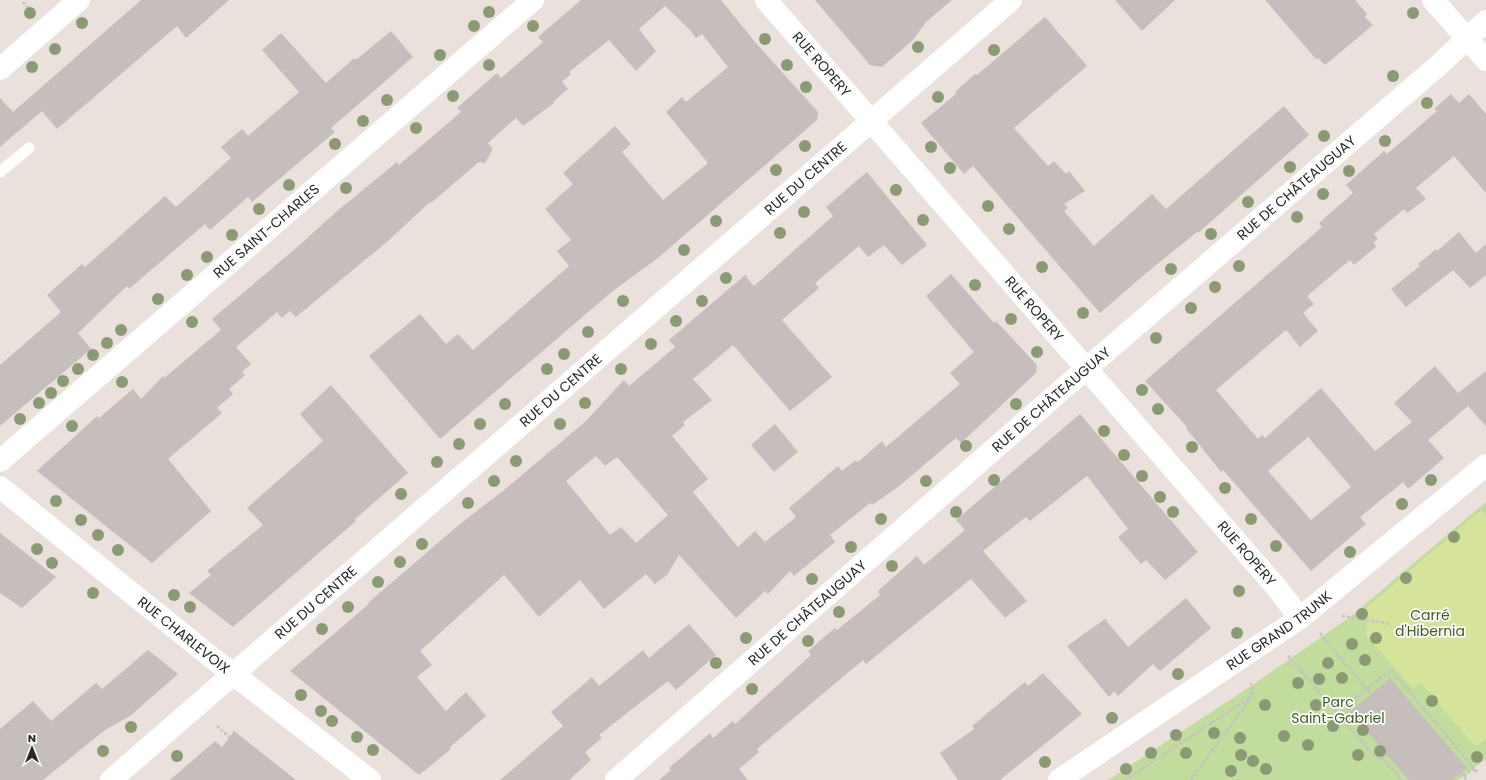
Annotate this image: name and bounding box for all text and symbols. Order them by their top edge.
street label: RUE ROPERY [788,27,856,101]
street label: RUE DE CHÂTEAUGUAY [1232,131,1360,245]
street label: RUE DU CENTRE [760,137,851,219]
street label: RUE SAINT-CHARLES [209,179,324,282]
street label: RUE ROPERY [1000,272,1068,346]
street label: RUE DE CHÂTEAUGUAY [987,342,1115,457]
street label: RUE DU CENTRE [515,349,606,432]
street label: RUE ROPERY [1213,516,1281,590]
street label: RUE DE CHÂTEAUGUAY [744,555,871,670]
street label: RUE DU CENTRE [270,561,361,644]
street label: RUE GRAND TRUNK [1222,586,1336,675]
street label: RUE CHARLEVOIX [133,592,234,678]
park label: Carré d'Hibernia [1395,605,1465,641]
park label: Parc Saint-Gabriel [1291,692,1385,728]
north arrow [12,728,52,768]
text: N [28,730,36,746]

